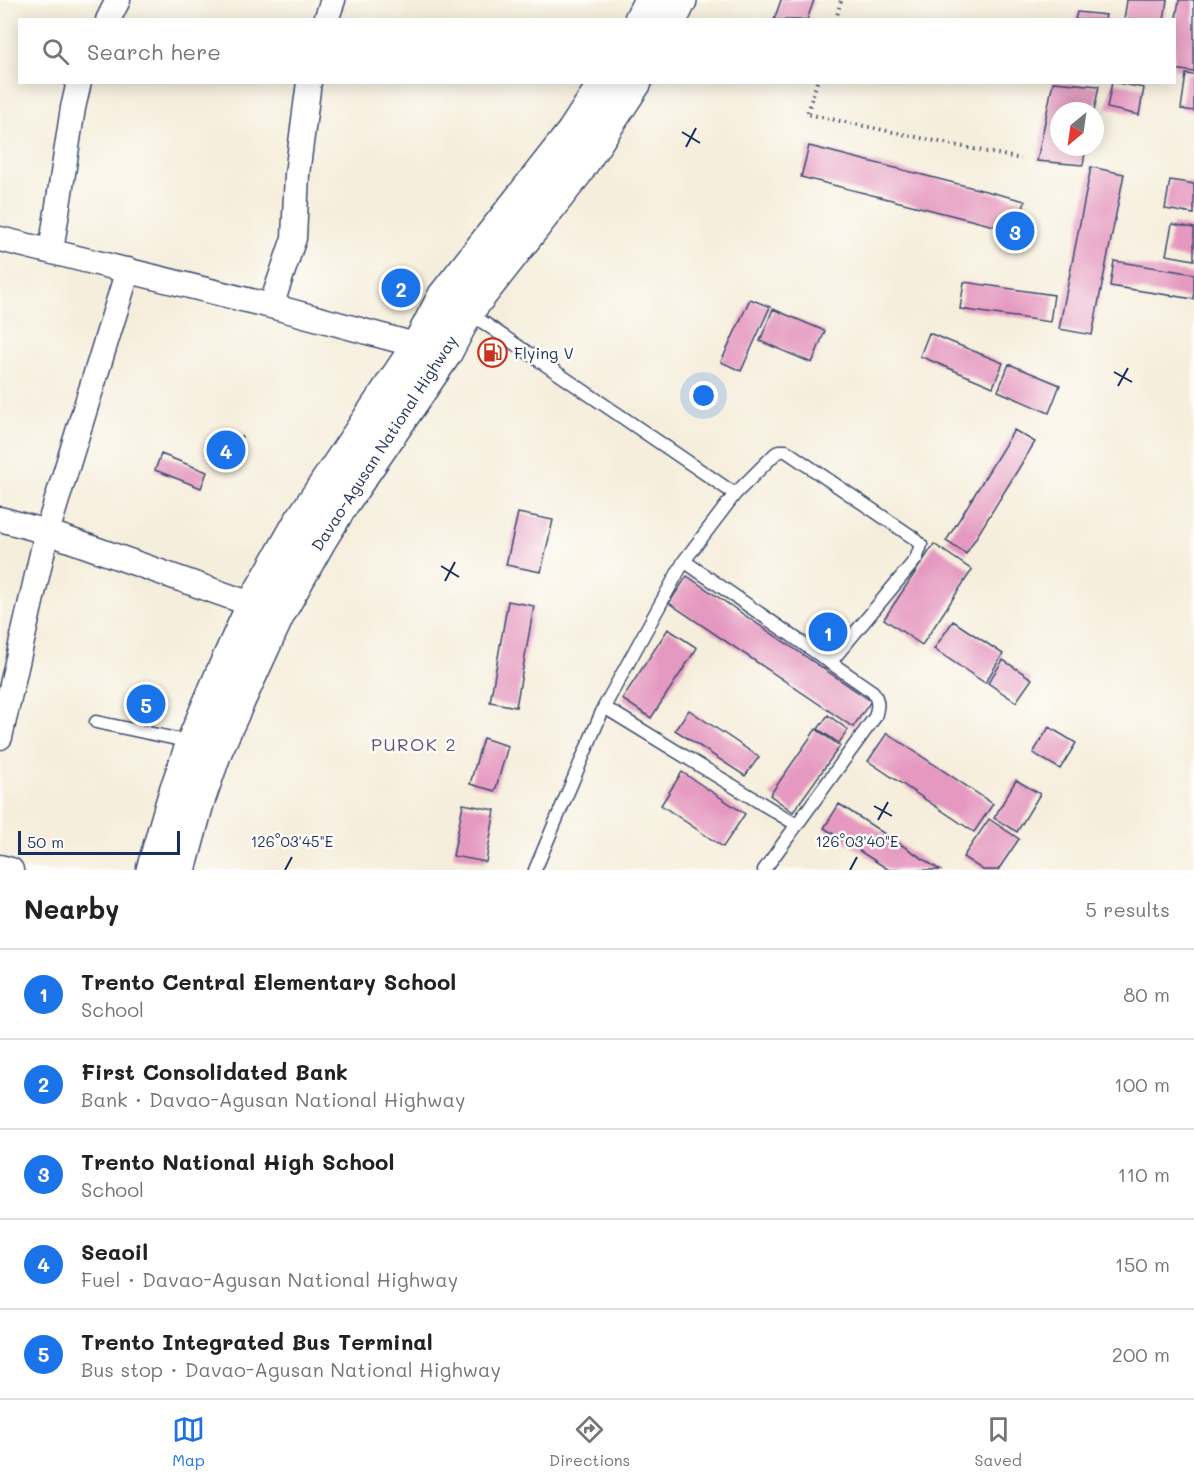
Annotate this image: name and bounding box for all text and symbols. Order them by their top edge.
search box [18,18,1176,84]
icon: search [39,35,72,68]
text: Search here [87,37,221,66]
north arrow [1050,102,1104,156]
pin: 3 [996,208,1034,254]
pin: 2 [382,266,420,310]
street label: Davao-Agusan National Highway [306,331,461,555]
fuel station icon: Flying V [477,337,509,369]
place label: Flying V [514,342,574,363]
your location [689,381,718,410]
pin: 4 [206,428,246,472]
pin: 1 [808,610,848,654]
pin: 5 [126,682,166,726]
district label: PUROK 2 [371,732,457,756]
scale bar [18,828,180,856]
text: 50 m [27,831,64,852]
text: 126°03'45"E [251,831,334,851]
text: 126°03'40"E [815,831,899,851]
text: Nearby [24,892,119,926]
text: 5 results [1085,896,1170,922]
text: Trento Central Elementary School [81,967,456,996]
text: 1 [39,981,48,1007]
text: 80 m [1123,981,1170,1007]
text: School [81,996,144,1022]
text: First Consolidated Bank [81,1057,348,1086]
text: 2 [38,1071,49,1097]
text: 100 m [1114,1071,1170,1097]
text: Bank · Davao-Agusan National Highway [81,1086,465,1112]
text: Trento National High School [81,1147,394,1176]
text: 3 [38,1161,50,1187]
text: 110 m [1117,1161,1170,1187]
text: School [81,1176,144,1202]
text: Seaoil [81,1237,148,1266]
text: 4 [37,1251,50,1277]
text: 150 m [1115,1251,1170,1277]
text: Fuel · Davao-Agusan National Highway [81,1266,458,1292]
text: Trento Integrated Bus Terminal [81,1327,433,1356]
text: 5 [38,1341,49,1367]
text: 200 m [1112,1341,1170,1367]
text: Bus stop · Davao-Agusan National Highway [81,1356,501,1382]
tab: Map [172,1413,205,1470]
tab: Directions [549,1413,630,1470]
tab: Saved [974,1413,1022,1470]

